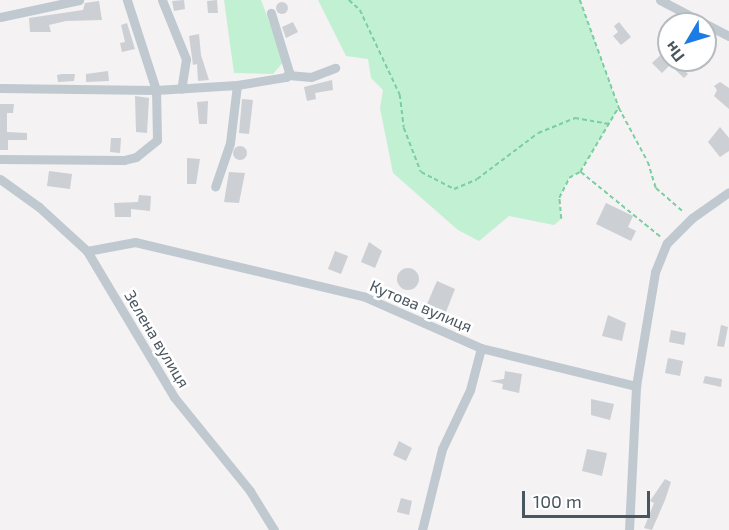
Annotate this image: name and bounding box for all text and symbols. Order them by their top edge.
north arrow [657,12,717,72]
text: Пн [660,38,688,66]
street label: Кутова вулиця [367,276,475,336]
street label: Зелена вулиця [120,287,194,391]
scale bar [525,479,652,517]
text: 100 m [533,490,582,512]

